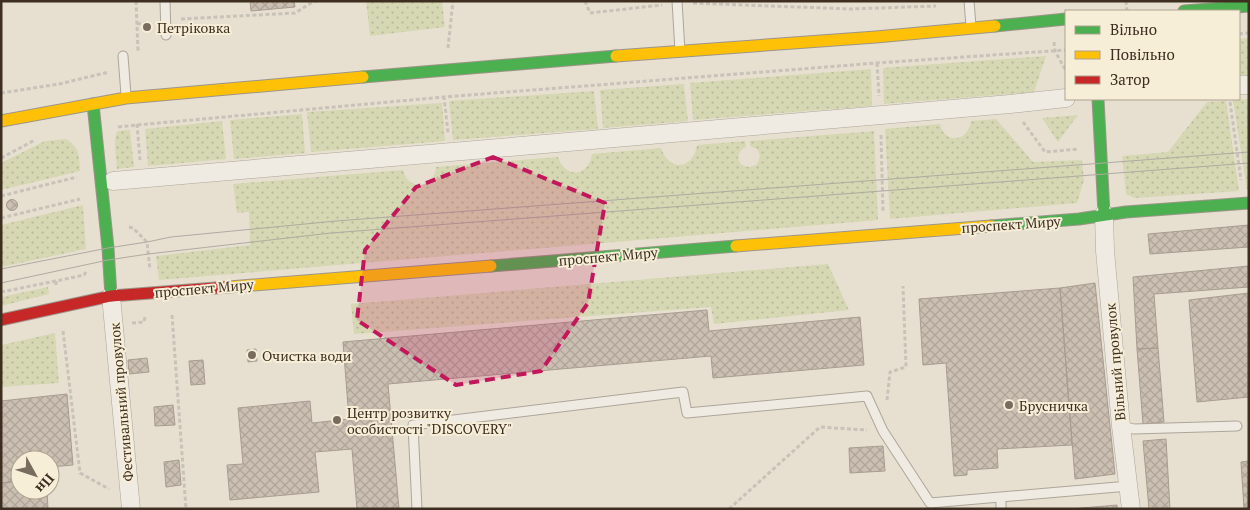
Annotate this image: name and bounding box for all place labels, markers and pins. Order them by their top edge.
place label: Петріковка [157,18,230,37]
marker: Петріковка [141,21,153,33]
place label: Очистка води [262,346,352,365]
marker: Очистка води [246,349,258,361]
place label: Брусничка [1019,396,1088,415]
marker: Брусничка [1003,399,1015,411]
place label: Центр розвитку особистості "DISCOVERY" [347,403,512,438]
marker: Центр розвитку особистості "DISCOVERY" [331,414,343,426]

